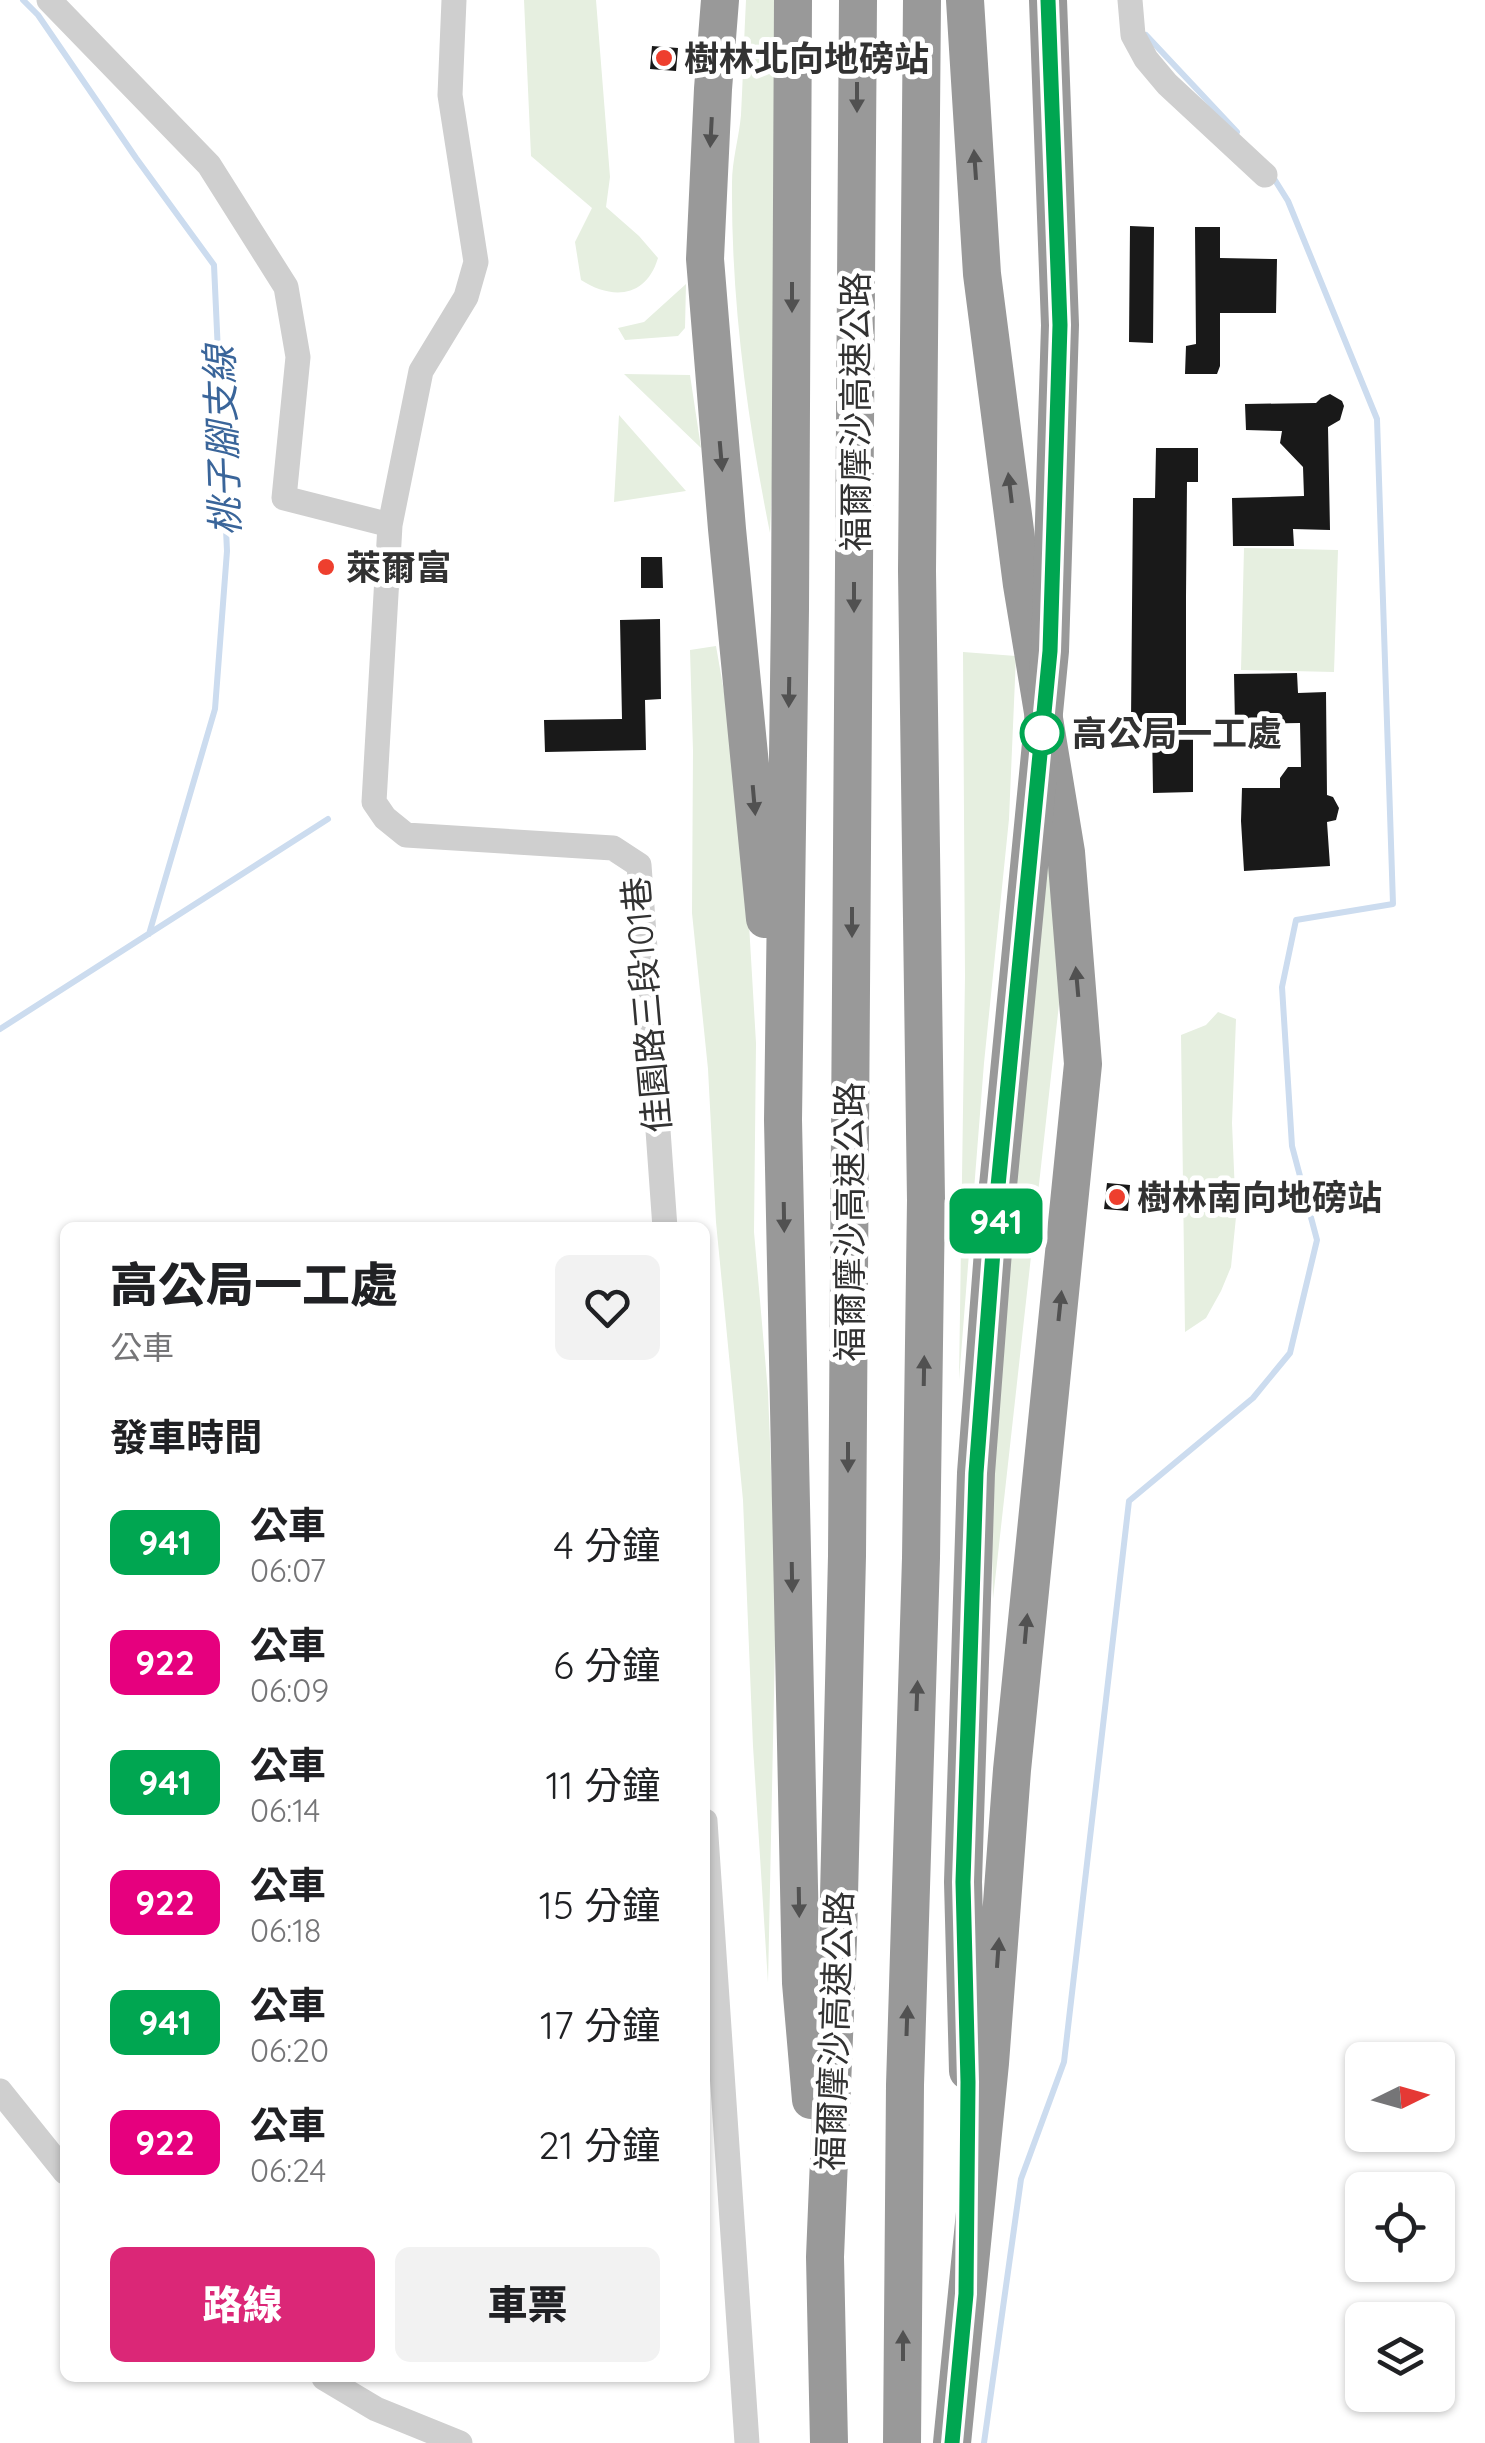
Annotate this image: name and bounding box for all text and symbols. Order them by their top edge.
place label: 樹林北向地磅站 [684,36,929,80]
marker: 樹林北向地磅站 [653,47,675,69]
one-way arrow [849,82,865,114]
one-way arrow [703,117,719,149]
one-way arrow [967,149,983,181]
street label: 福爾摩沙高速公路 [833,272,877,552]
one-way arrow [784,282,800,314]
water label: 桃子腳支線 [195,341,249,537]
one-way arrow [714,441,730,473]
one-way arrow [1001,472,1017,504]
place label: 萊爾富 [346,545,451,589]
marker: 萊爾富 [315,556,337,578]
one-way arrow [846,582,862,614]
one-way arrow [780,677,796,709]
place label: 高公局一工處 [1072,711,1282,755]
marker: 高公局一工處 [1021,712,1063,754]
one-way arrow [746,784,762,816]
street label: 佳園路三段101巷 [613,875,679,1135]
one-way arrow [843,907,859,939]
one-way arrow [1068,966,1084,998]
street label: 福爾摩沙高速公路 [827,1082,871,1362]
place label: 樹林南向地磅站 [1137,1175,1382,1219]
marker: 樹林南向地磅站 [1106,1186,1128,1208]
line badge: 941 [938,1188,1054,1254]
text: 941 [969,1199,1023,1243]
one-way arrow [777,1202,793,1234]
text: 高公局一工處 [110,1254,398,1314]
button: heart [555,1255,660,1360]
one-way arrow [1052,1289,1068,1321]
text: 公車 [110,1327,174,1367]
one-way arrow [916,1354,932,1386]
text: 發車時間 [110,1413,262,1461]
one-way arrow [840,1442,856,1474]
text: 公車 [250,1501,326,1549]
text: 941 [138,1520,192,1564]
text: 4 分鐘 [554,1521,660,1569]
text: 06:07 [250,1550,326,1590]
one-way arrow [784,1561,800,1593]
one-way arrow [1018,1613,1034,1644]
text: 公車 [250,1621,326,1669]
text: 922 [135,1640,195,1684]
text: 6 分鐘 [553,1641,660,1689]
text: 06:09 [250,1670,329,1710]
one-way arrow [909,1679,925,1711]
text: 公車 [250,1741,326,1789]
text: 941 [138,1760,192,1804]
text: 11 分鐘 [546,1761,660,1809]
text: 06:14 [250,1790,320,1830]
text: 公車 [250,1861,326,1909]
text: 922 [135,1880,195,1924]
text: 15 分鐘 [539,1881,660,1929]
one-way arrow [792,1886,808,1918]
street label: 福爾摩沙高速公路 [807,1890,861,2172]
text: 06:18 [250,1910,321,1950]
one-way arrow [991,1936,1007,1968]
text: 公車 [250,1981,326,2029]
text: 941 [138,2000,192,2044]
text: 17 分鐘 [540,2001,660,2049]
one-way arrow [899,2004,915,2036]
text: 06:20 [250,2030,329,2070]
north arrow [1345,2042,1455,2152]
map controls [1345,2042,1455,2412]
text: 公車 [250,2101,326,2149]
text: 922 [135,2120,195,2164]
text: 21 分鐘 [539,2121,660,2169]
text: 06:24 [250,2150,326,2190]
button: locate [1345,2172,1455,2282]
button: 路線 [110,2247,375,2362]
button: 車票 [395,2247,660,2362]
button: layers [1345,2302,1455,2412]
one-way arrow [895,2329,911,2361]

